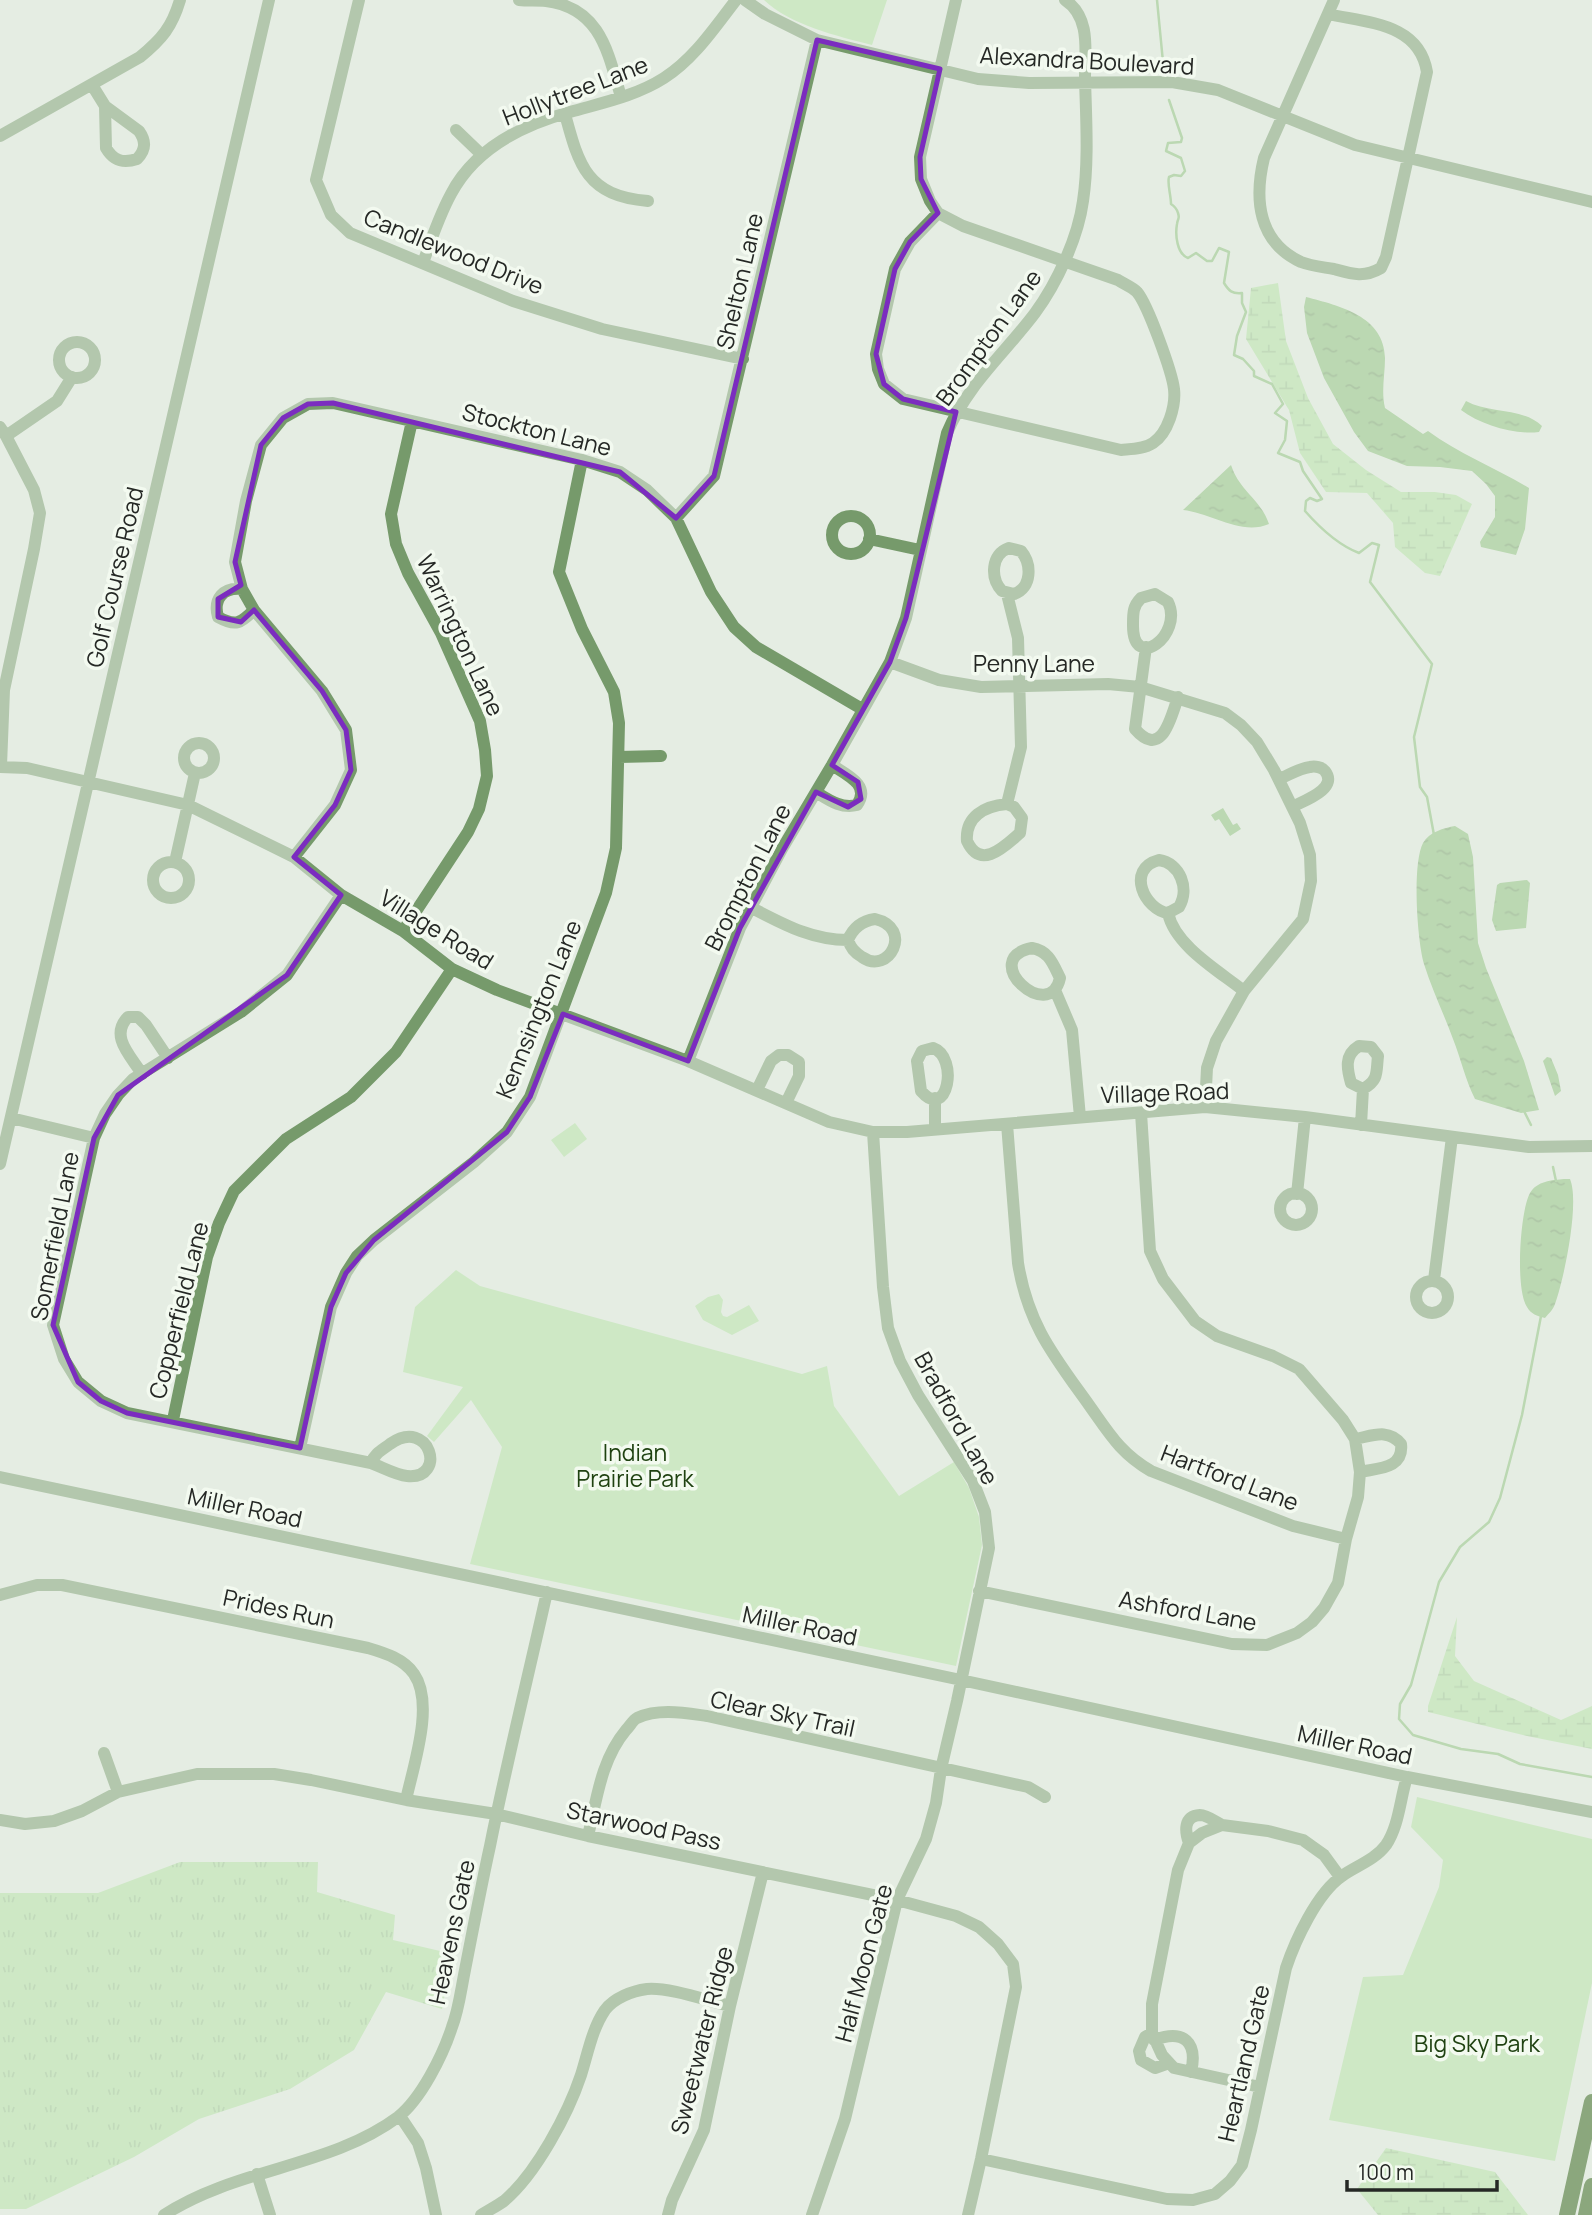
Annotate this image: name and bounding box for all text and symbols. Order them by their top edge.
street label: Alexandra Boulevard [979,38,1195,82]
street label: Hollytree Lane [498,48,652,132]
street label: Candlewood Drive [359,200,549,302]
street label: Shelton Lane [708,210,770,352]
street label: Brompton Lane [928,262,1048,412]
street label: Stockton Lane [459,395,615,463]
street label: Golf Course Road [78,484,150,670]
street label: Warrington Lane [410,549,512,721]
street label: Penny Lane [973,647,1095,679]
street label: Brompton Lane [696,798,798,956]
street label: Village Road [374,881,500,977]
street label: Kennsington Lane [488,915,588,1103]
street label: Village Road [1100,1074,1230,1110]
street label: Somerfield Lane [22,1149,86,1323]
street label: Copperfield Lane [141,1218,215,1402]
street label: Bradford Lane [907,1346,1007,1490]
park label: Indian Prairie Park [576,1436,694,1494]
street label: Hartford Lane [1157,1436,1303,1518]
street label: Miller Road [185,1479,305,1535]
street label: Prides Run [220,1581,338,1635]
street label: Ashford Lane [1117,1582,1259,1638]
street label: Miller Road [740,1597,860,1653]
street label: Clear Sky Trail [708,1682,858,1744]
street label: Miller Road [1295,1716,1415,1772]
street label: Starwood Pass [564,1793,724,1857]
street label: Heavens Gate [420,1857,482,2007]
street label: Half Moon Gate [826,1880,900,2046]
street label: Sweetwater Ridge [662,1943,740,2137]
street label: Heartland Gate [1209,1981,1277,2145]
park label: Big Sky Park [1414,2027,1541,2059]
scale bar [1347,2148,1498,2192]
text: 100 m [1358,2158,1414,2186]

